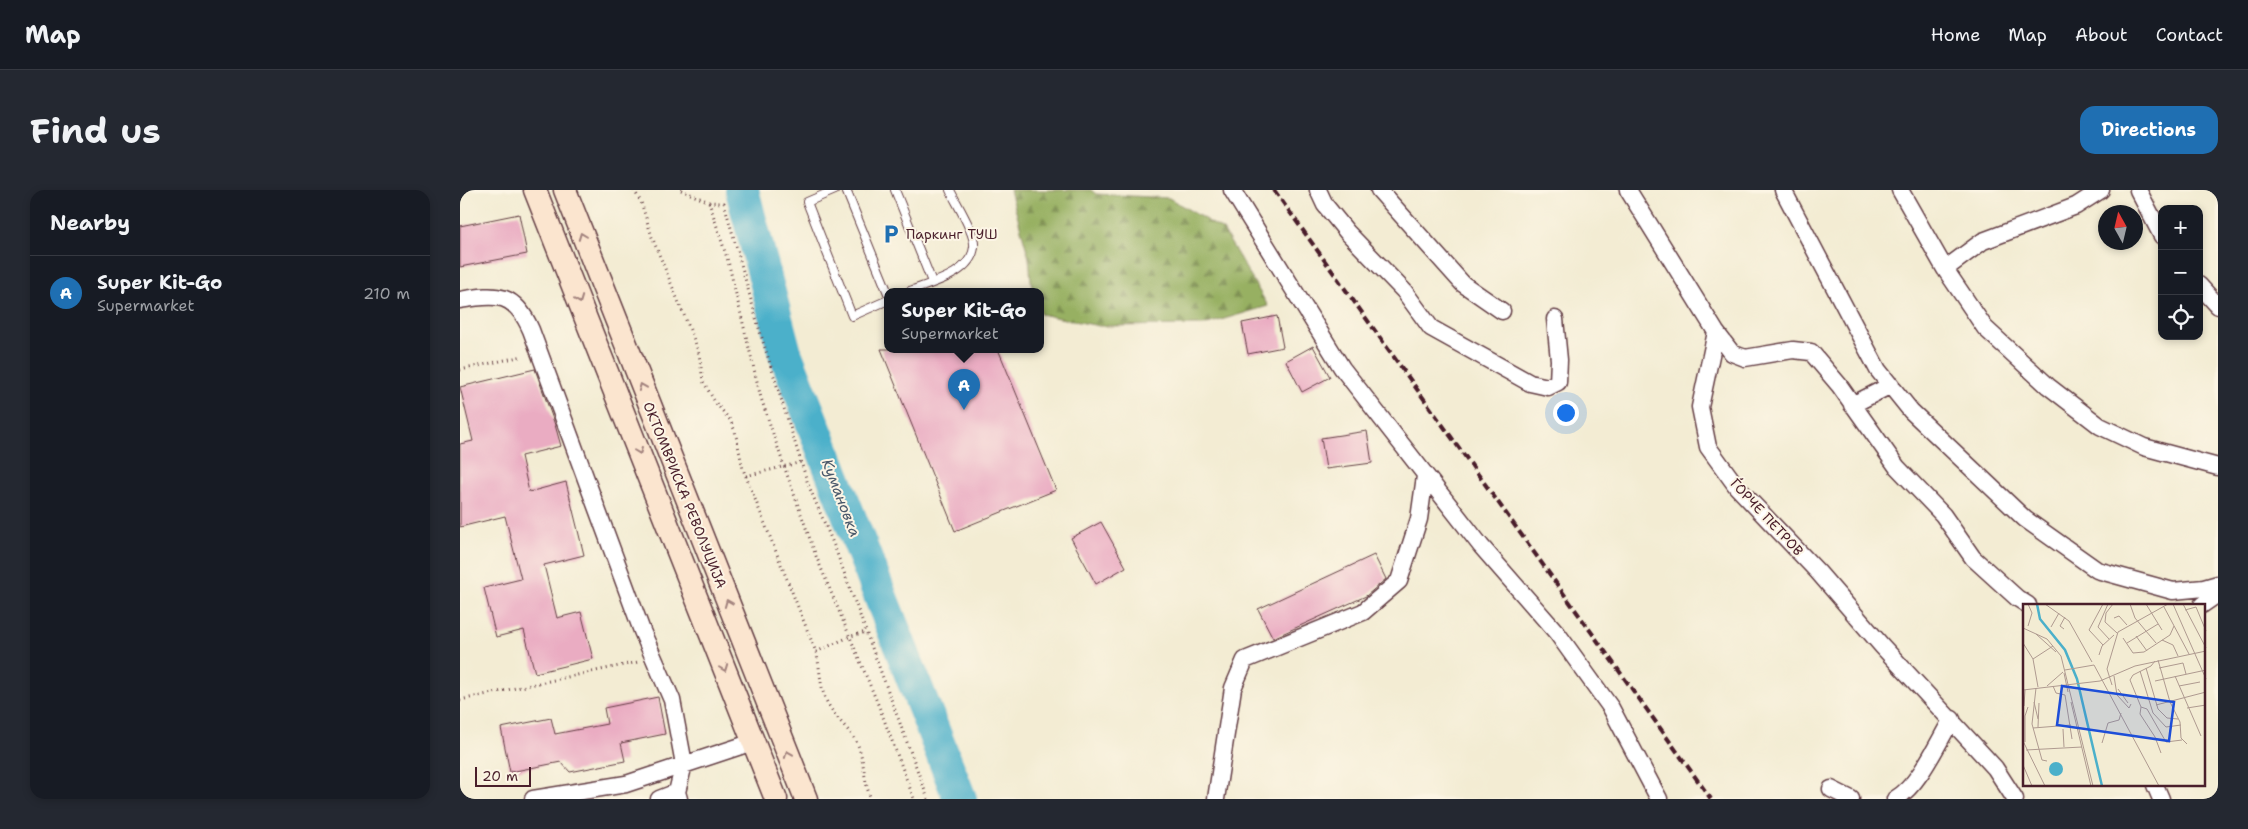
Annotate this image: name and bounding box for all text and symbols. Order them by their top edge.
text: Map [25,19,81,51]
text: Home [1931,23,1980,47]
text: Map [2008,23,2047,47]
text: About [2075,23,2128,47]
text: Contact [2156,23,2223,47]
button: Directions [2080,106,2218,154]
text: Find us [30,107,161,154]
north arrow [2098,205,2143,250]
map controls [2158,205,2203,340]
button: + [2158,205,2203,250]
text: Nearby [50,209,130,237]
parking icon: Паркинг ТУШ [880,223,902,245]
place label: Паркинг ТУШ [906,225,998,243]
one-way arrow [578,232,588,240]
button: − [2158,250,2203,295]
text: Super Kit-Go [97,270,222,295]
text: A [60,283,72,304]
text: 210 m [363,283,410,304]
popup [884,288,1044,353]
text: Supermarket [97,295,194,316]
one-way arrow [573,295,584,304]
button: locate [2158,295,2203,340]
text: Super Kit-Go [901,298,1027,323]
text: Supermarket [901,323,999,344]
pin: A [948,369,980,410]
one-way arrow [638,383,648,391]
street label: ОКТОМВРИСКА РЕВОЛУЦИЈА [639,399,731,591]
your location [1553,400,1579,426]
one-way arrow [633,446,643,455]
water label: Кумановка [817,456,865,540]
street label: ЃОРЧЕ ПЕТРОВ [1727,475,1807,559]
one-way arrow [724,599,734,608]
inset map [2023,604,2206,786]
one-way arrow [717,663,728,672]
one-way arrow [784,750,794,759]
scale bar [475,764,531,787]
text: 20 m [482,767,518,785]

